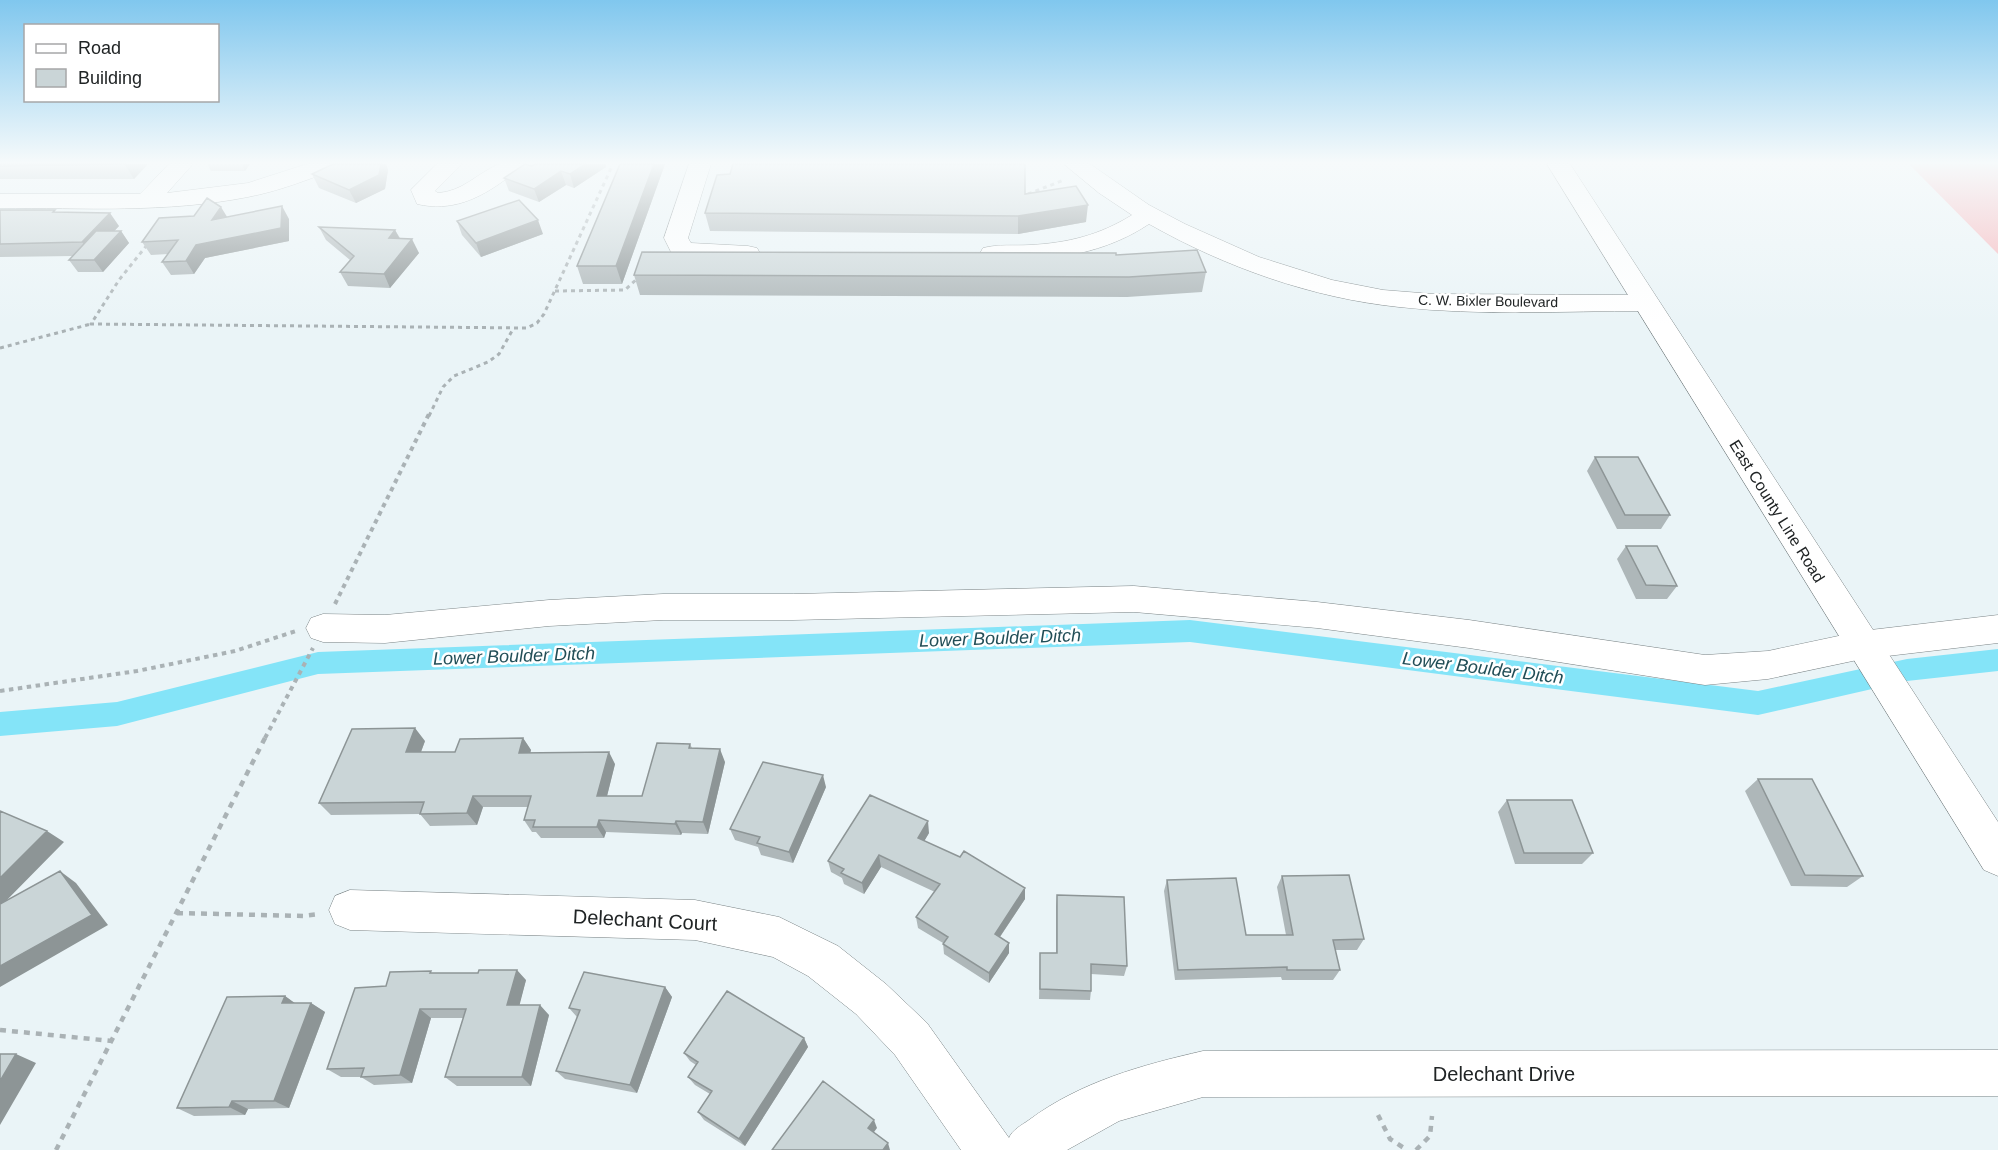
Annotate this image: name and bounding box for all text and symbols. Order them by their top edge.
legend [24,24,219,102]
text: Road [78,38,121,58]
text: Building [78,68,142,88]
street label: C. W. Bixler Boulevard [1418,292,1558,310]
street label: East County Line Road [1726,437,1828,585]
water label: Lower Boulder Ditch [919,625,1081,651]
water label: Lower Boulder Ditch [433,643,595,669]
water label: Lower Boulder Ditch [1401,648,1565,688]
street label: Delechant Court [572,905,718,935]
street label: Delechant Drive [1433,1063,1575,1085]

